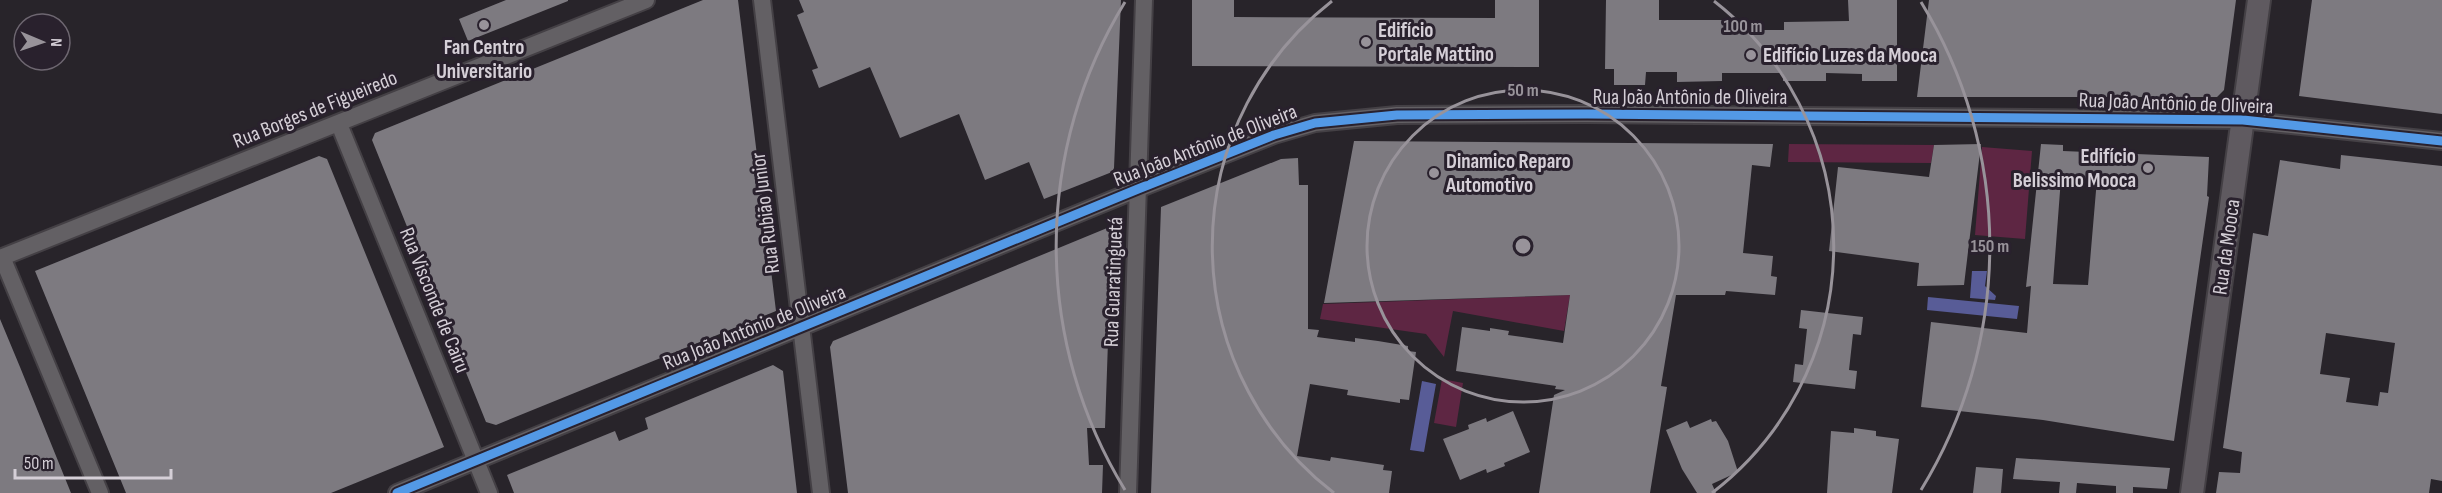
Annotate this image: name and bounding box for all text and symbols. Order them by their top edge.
north arrow [12,12,72,72]
text: 100 m [1724,16,1763,37]
marker: Fan Centro Universitario [477,18,491,32]
place label: Edifício Portale Mattino [1378,18,1494,67]
place label: Fan Centro Universitario [436,35,532,84]
marker: Edifício Portale Mattino [1359,35,1373,49]
text: N [46,38,65,47]
place label: Edifício Luzes da Mooca [1763,43,1937,68]
marker: Edifício Luzes da Mooca [1744,48,1758,62]
street label: Rua Borges de Figueiredo [229,65,401,154]
text: 50 m [1507,80,1539,101]
street label: Rua João Antônio de Oliveira [1593,85,1787,110]
street label: Rua João Antônio de Oliveira [2078,88,2274,119]
street label: Rua João Antônio de Oliveira [1110,99,1301,192]
place label: Edifício Belissimo Mooca [2013,144,2136,193]
place label: Dinamico Reparo Automotivo [1445,149,1571,198]
street label: Rua Rubião Junior [746,151,785,275]
marker: Edifício Belissimo Mooca [2141,161,2155,175]
marker: Dinamico Reparo Automotivo [1427,166,1441,180]
street label: Rua da Mooca [2207,198,2246,296]
street label: Rua Guaratinguetá [1099,216,1128,348]
street label: Rua Visconde de Cairu [394,224,475,377]
centre of rings [1513,236,1533,256]
text: 150 m [1971,236,2009,257]
street label: Rua João Antônio de Oliveira [659,279,849,376]
scale bar [15,442,171,480]
text: 50 m [24,453,54,474]

